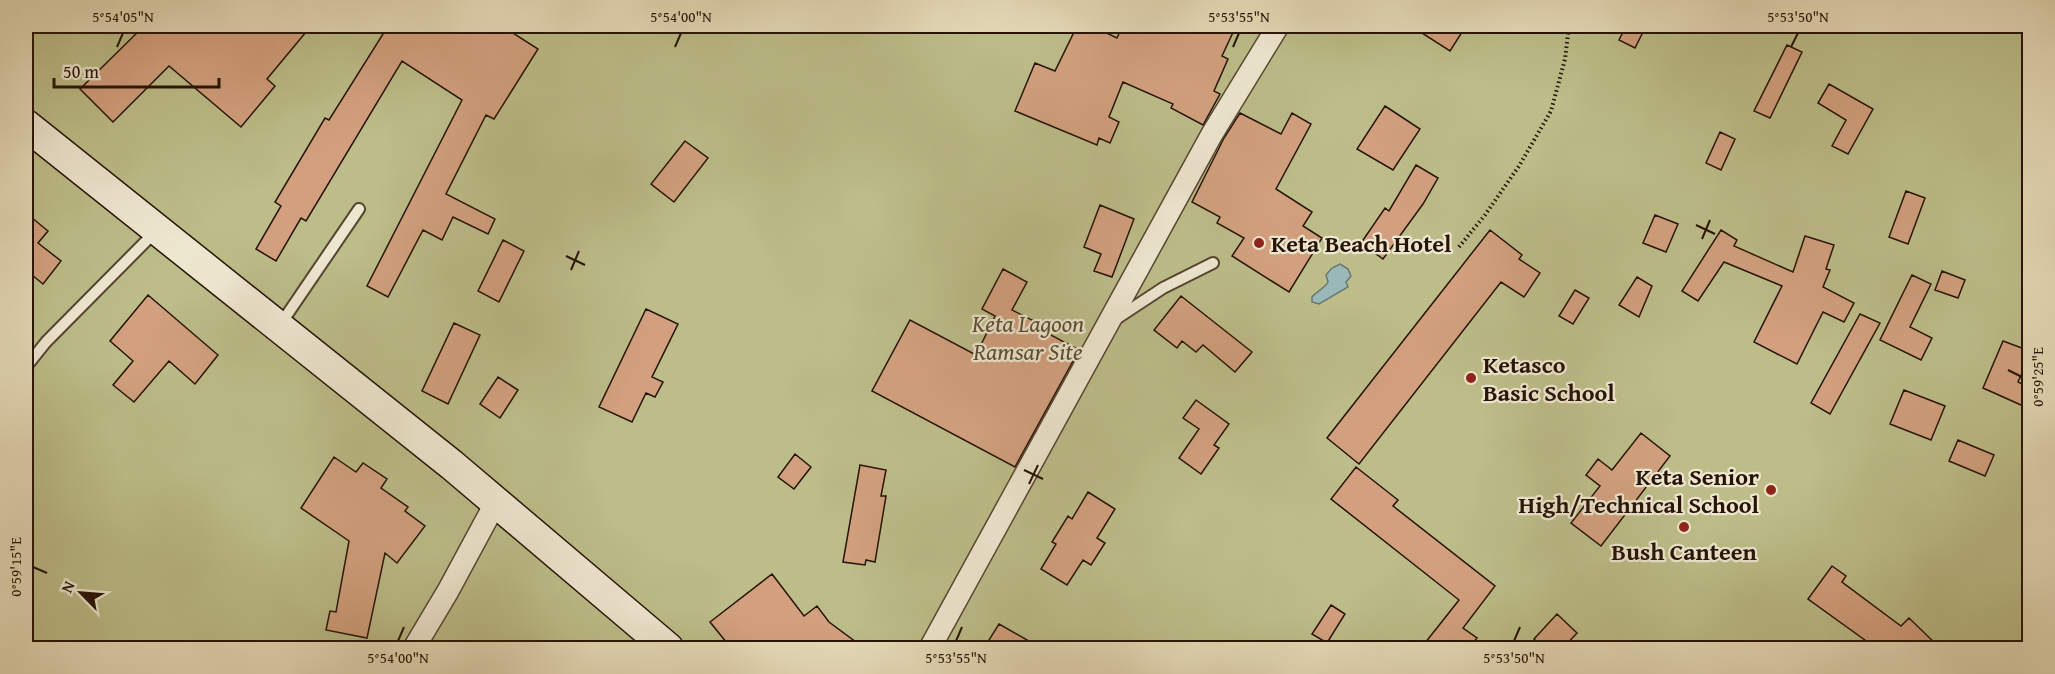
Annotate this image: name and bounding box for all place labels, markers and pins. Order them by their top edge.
place label: Keta Beach Hotel [1271,226,1452,261]
marker: Keta Beach Hotel [1252,236,1266,250]
place label: Ketasco Basic School [1483,347,1615,410]
marker: Ketasco Basic School [1464,371,1478,385]
place label: Keta Senior High/Technical School [1519,459,1760,522]
marker: Keta Senior High/Technical School [1764,483,1778,497]
marker: Bush Canteen [1677,520,1691,534]
place label: Bush Canteen [1611,534,1757,569]

